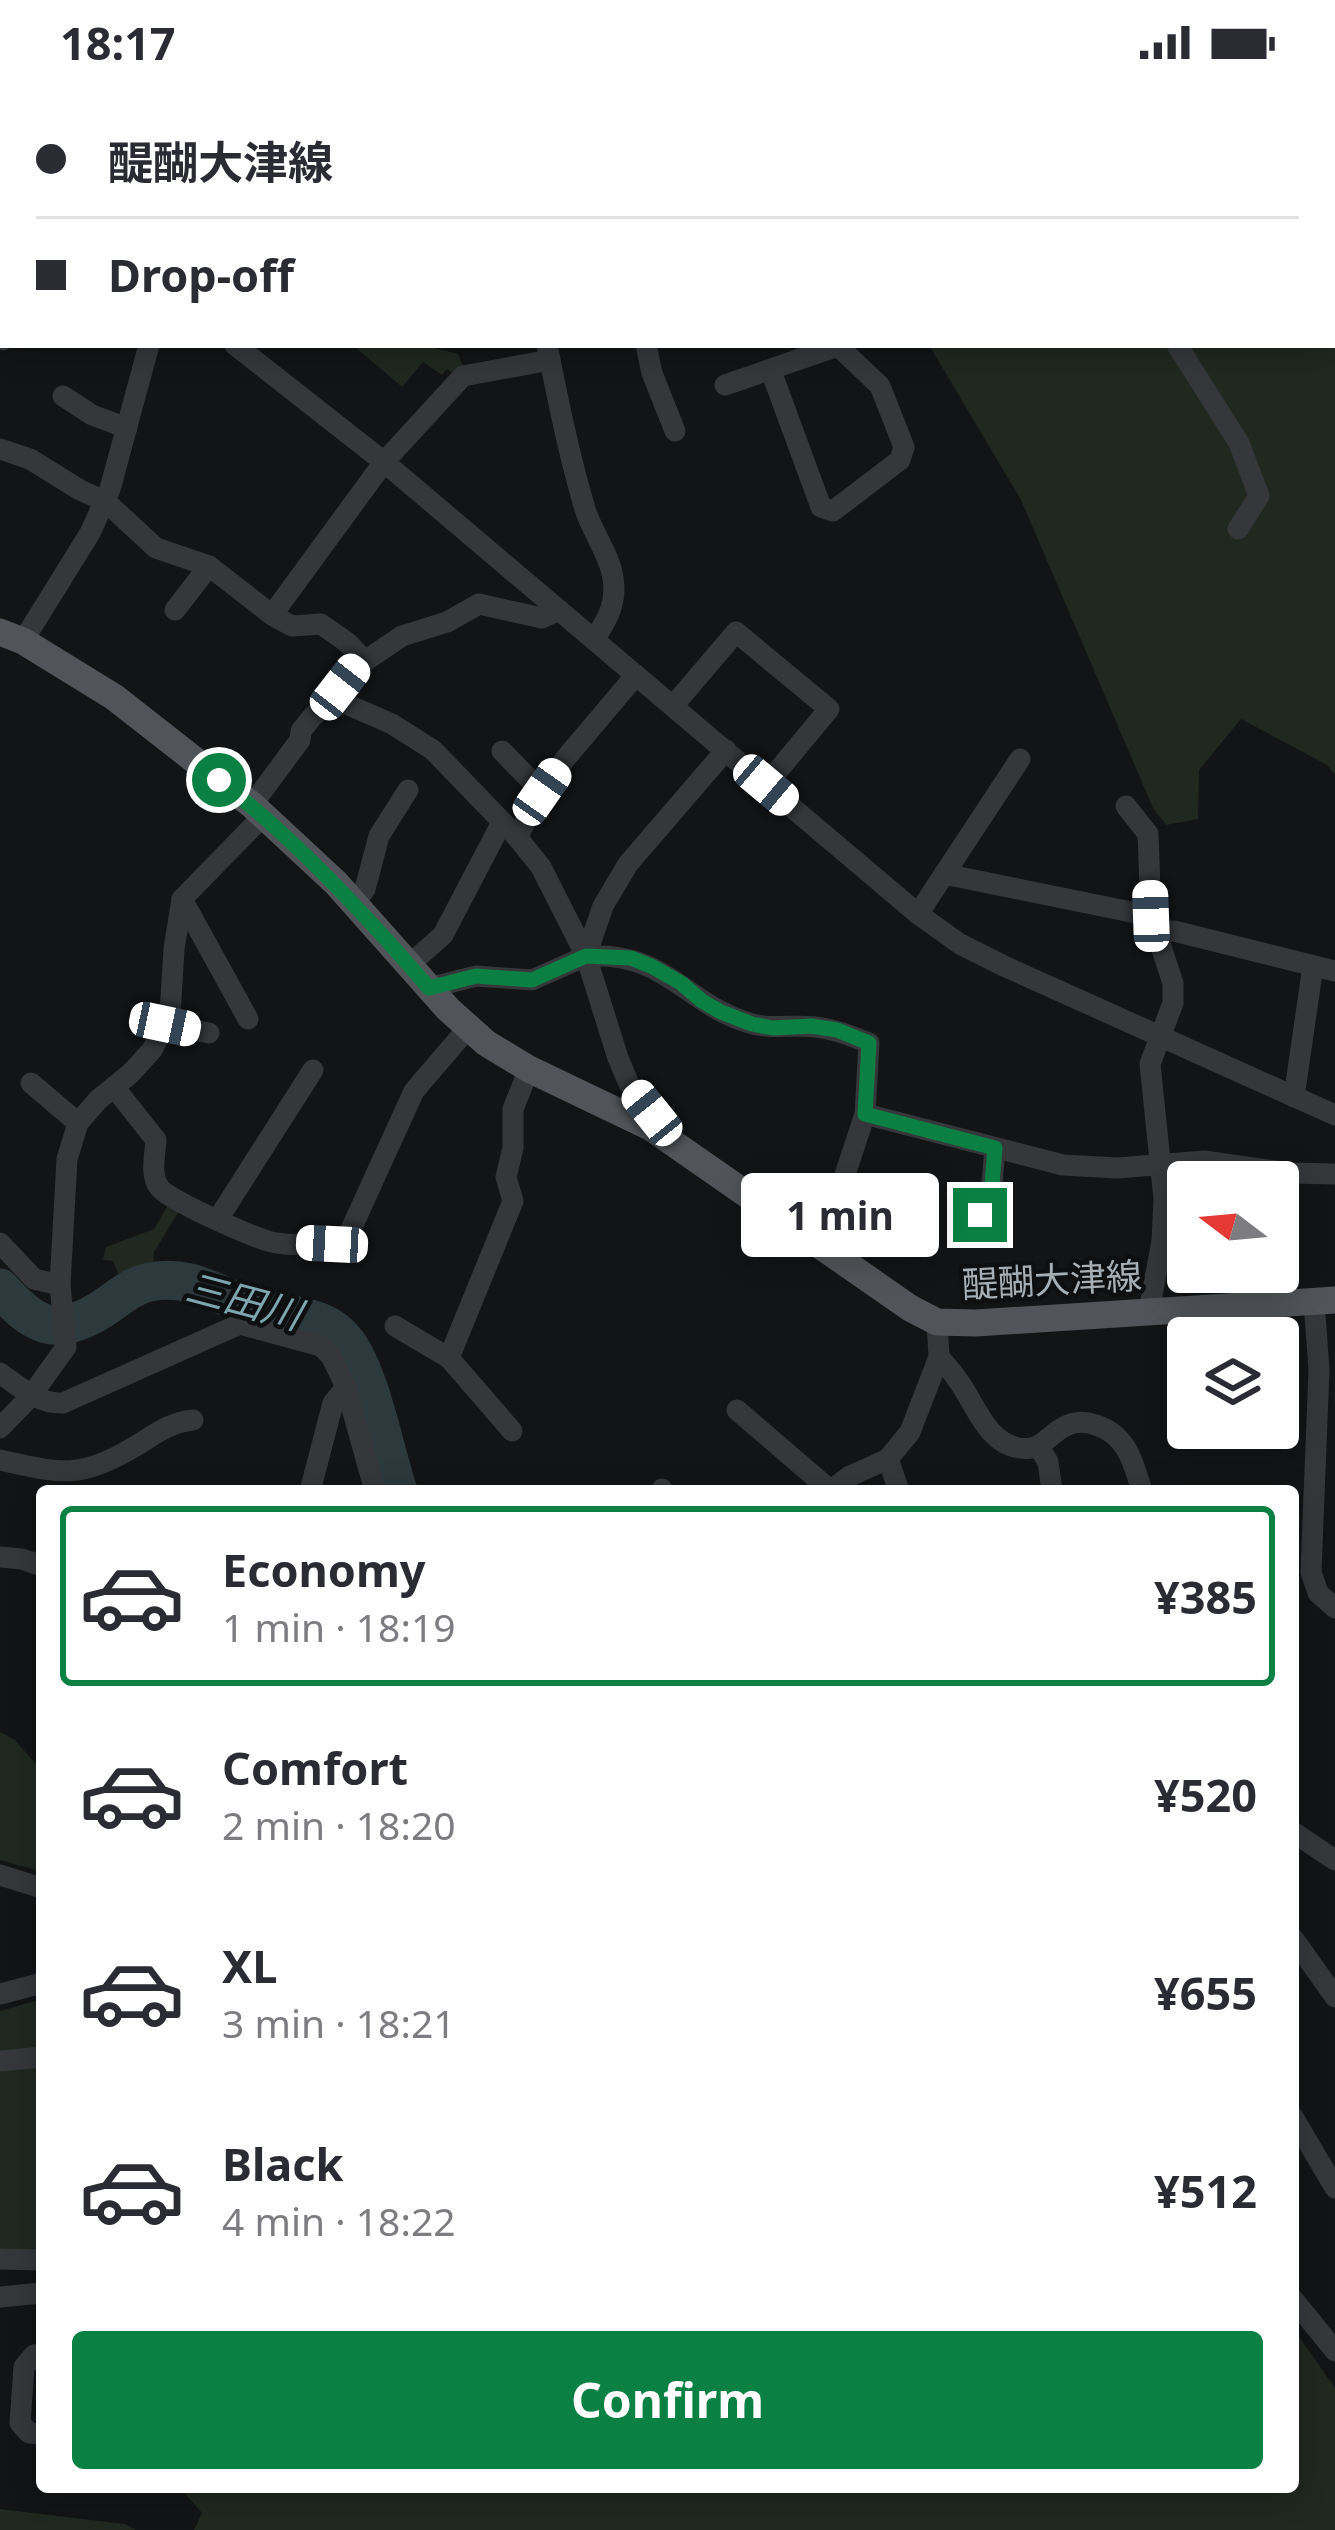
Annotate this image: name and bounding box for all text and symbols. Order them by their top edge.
text: 18:17 [60,12,176,73]
text: 醍醐大津線 [108,131,333,192]
text: Drop-off [108,244,294,305]
car [304,648,376,726]
car [727,748,805,822]
car [507,752,577,832]
route start [192,753,246,807]
car [1132,879,1170,953]
car [126,999,204,1049]
car [615,1074,689,1152]
north arrow [1167,1161,1299,1293]
map controls [1167,1161,1299,1449]
callout: 1 min [740,1173,938,1257]
text: 1 min [786,1188,894,1241]
route end [953,1188,1007,1242]
car [295,1224,369,1264]
street label: 醍醐大津線 [961,1250,1143,1309]
water label: 三田川 [181,1259,312,1341]
button: layers [1167,1317,1299,1449]
text: Economy [222,1539,426,1600]
icon: car [78,1542,186,1650]
text: ¥385 [1154,1566,1257,1627]
text: 1 min · 18:19 [222,1600,456,1653]
text: Comfort [222,1737,408,1798]
icon: car [78,1740,186,1848]
text: ¥520 [1154,1764,1257,1825]
text: 2 min · 18:20 [222,1798,456,1851]
text: XL [222,1935,277,1996]
icon: car [78,1938,186,2046]
text: ¥655 [1154,1962,1257,2023]
text: 3 min · 18:21 [222,1996,456,2049]
text: Black [222,2133,343,2194]
icon: car [78,2136,186,2244]
text: ¥512 [1154,2160,1257,2221]
text: 4 min · 18:22 [222,2194,456,2247]
button: Confirm [72,2331,1263,2469]

